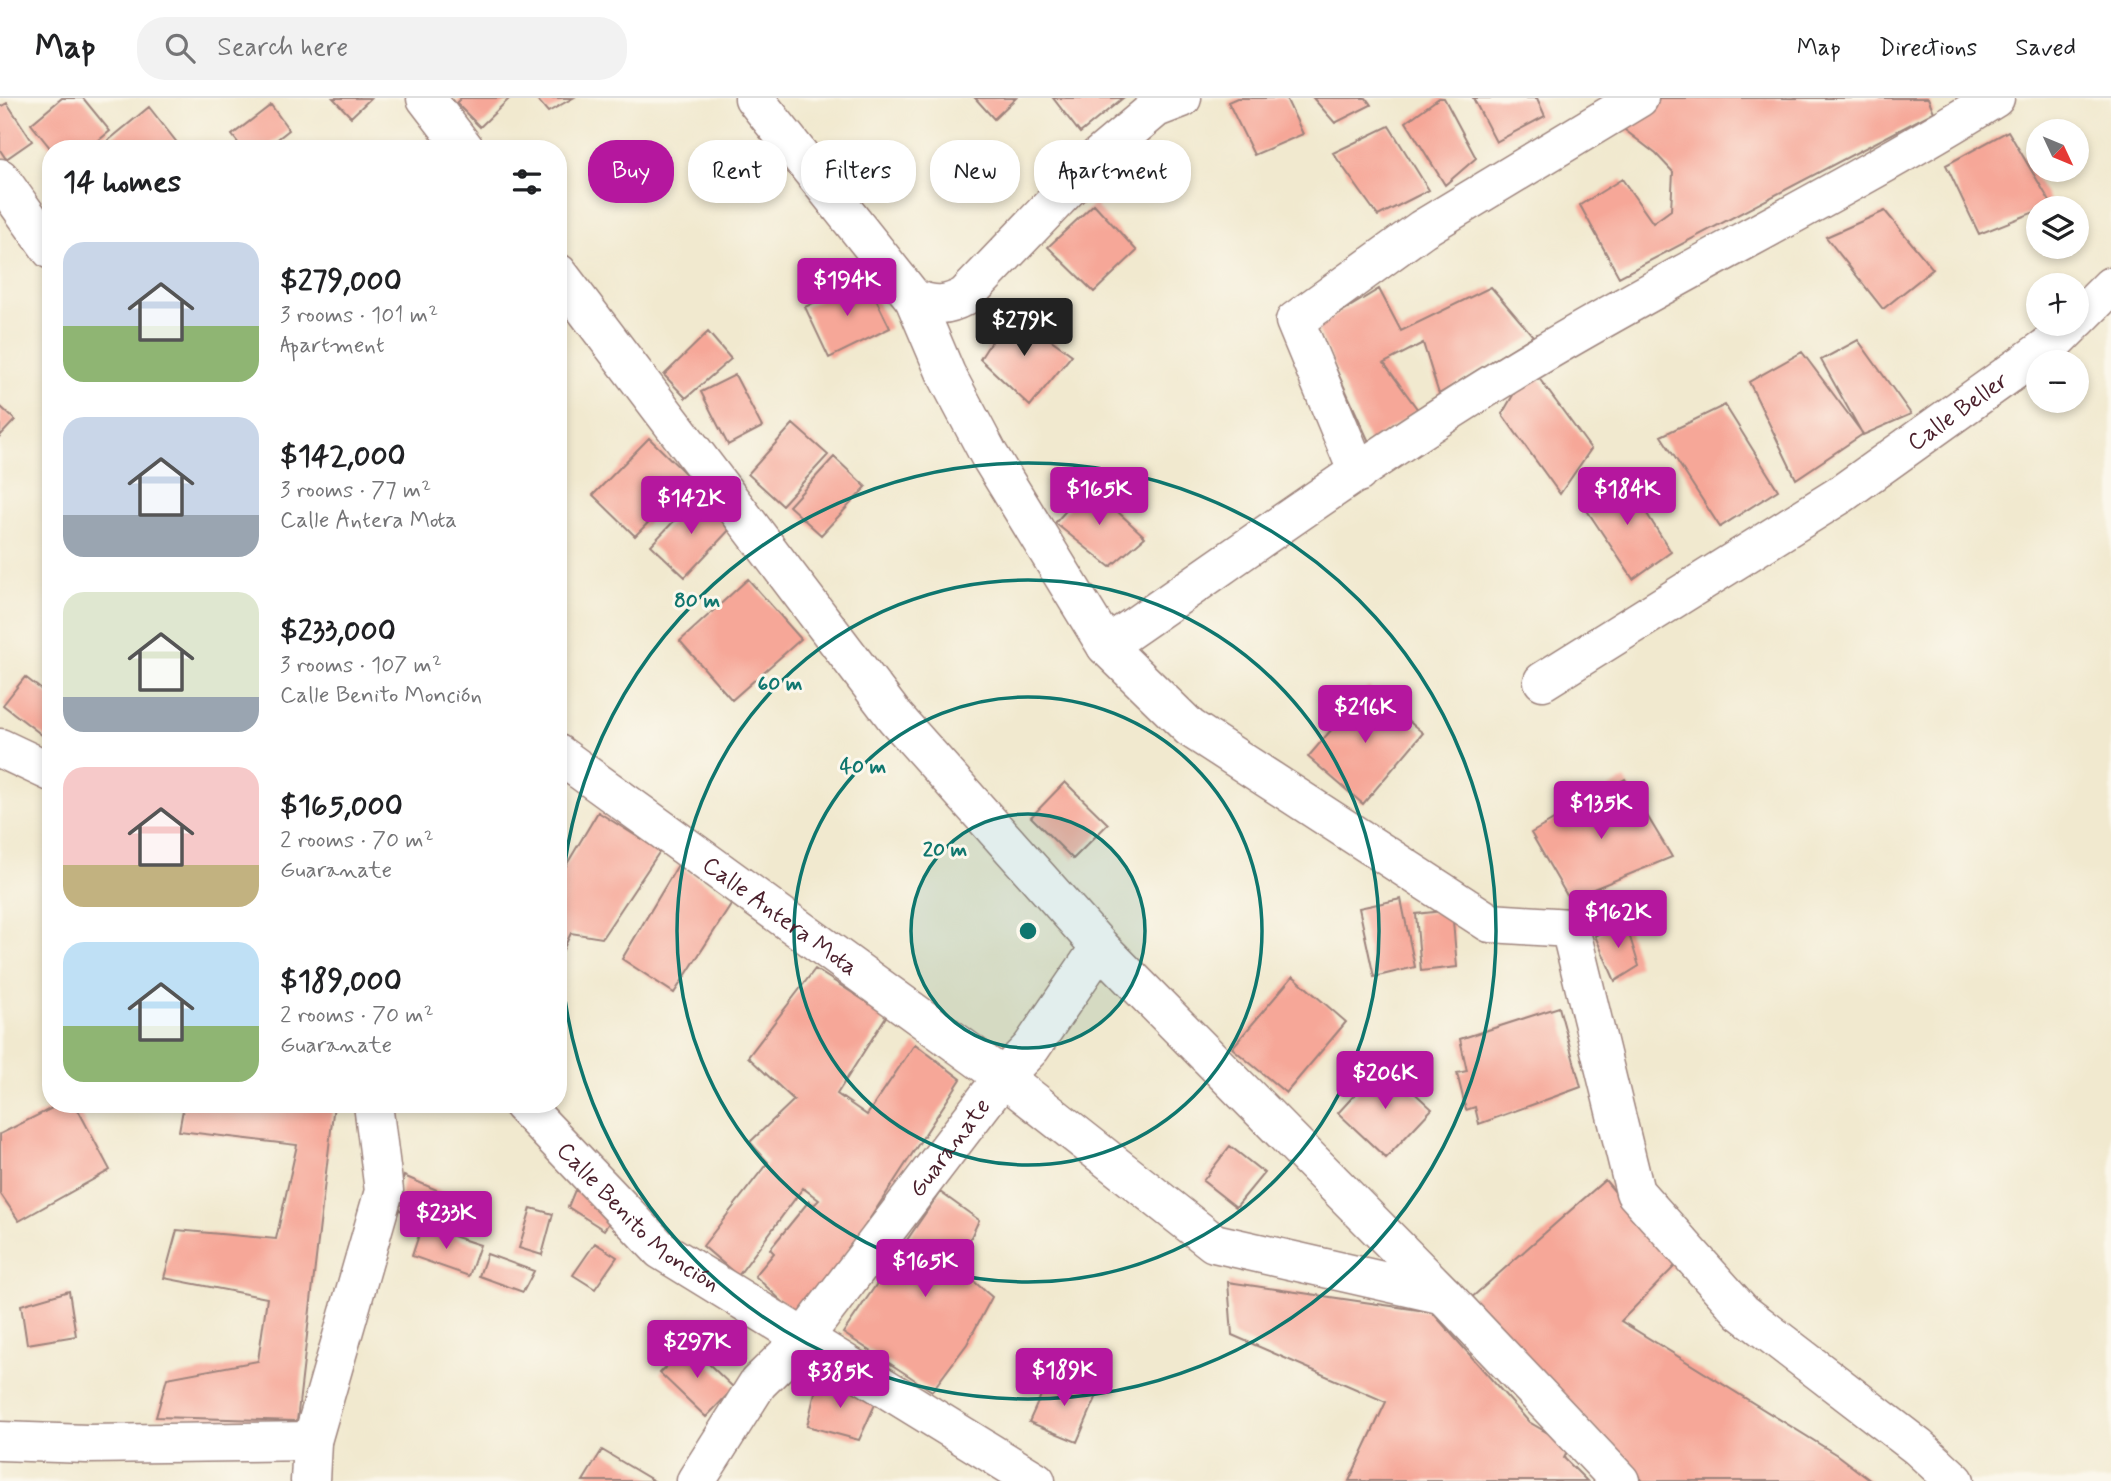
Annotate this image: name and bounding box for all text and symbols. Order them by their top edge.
search box [137,17,627,80]
text: Map [35,26,95,70]
icon: search [161,29,199,67]
text: Search here [217,31,348,65]
text: Map [1797,33,1841,64]
text: Directions [1879,33,1977,64]
text: Saved [2015,33,2076,64]
north arrow [2026,119,2090,182]
map controls [2026,119,2089,413]
chip: Buy [588,140,674,203]
chip: Rent [688,140,787,203]
chip: Filters [801,140,916,203]
chip: New [930,140,1020,203]
chip: Apartment [1034,140,1191,203]
text: 14 homes [63,163,181,202]
icon: filters [508,163,546,201]
button: layers [2026,196,2089,259]
pin: $194K [798,258,896,318]
text: $279,000 [280,262,402,301]
text: $194K [813,266,881,296]
icon: home [119,270,203,354]
button: + [2026,273,2089,336]
pin: $279K [975,299,1073,358]
text: 3 rooms · 101 m² [280,301,438,331]
text: $279K [992,306,1056,336]
text: Apartment [280,331,385,361]
button: − [2026,350,2089,413]
street label: Calle Beller [1902,365,2015,459]
text: $142,000 [280,437,406,476]
icon: home [119,445,203,529]
pin: $165K [1050,468,1148,527]
pin: $184K [1578,468,1676,527]
text: $165K [1066,475,1132,505]
text: $184K [1594,475,1660,505]
text: 3 rooms · 77 m² [280,476,431,506]
pin: $142K [642,476,740,536]
text: $142K [657,484,725,514]
text: Calle Antera Mota [280,506,457,536]
text: 80 m [674,587,720,615]
text: $233,000 [280,612,396,651]
icon: home [119,620,203,704]
text: 3 rooms · 107 m² [280,651,442,681]
text: 60 m [757,670,803,698]
text: Calle Benito Monción [280,681,482,711]
pin: $216K [1316,686,1414,745]
text: $216K [1334,693,1396,723]
text: 40 m [840,753,887,781]
pin: $135K [1552,782,1650,841]
text: $165,000 [280,787,403,826]
text: $135K [1570,789,1632,819]
icon: home [119,795,203,879]
text: 2 rooms · 70 m² [280,826,434,856]
text: 20 m [923,836,968,864]
street label: Calle Antera Mota [696,850,864,984]
text: Guaranate [280,856,392,886]
pin: $162K [1569,890,1667,950]
text: $162K [1585,898,1651,928]
centre of rings [1016,919,1040,943]
text: $189,000 [280,962,402,1001]
icon: home [119,970,203,1054]
text: 2 rooms · 70 m² [280,1001,434,1031]
text: Guaranate [280,1031,392,1061]
pin: $206K [1336,1052,1434,1111]
text: $206K [1352,1059,1418,1089]
street label: Guaranate [903,1092,998,1204]
street label: Calle Benito Monción [549,1136,725,1300]
pin: $233K [397,1192,495,1251]
text: $233K [416,1199,476,1229]
pin: $165K [876,1240,974,1299]
text: $165K [892,1247,958,1277]
pin: $297K [648,1320,746,1380]
text: $297K [663,1328,731,1358]
pin: $189K [1015,1348,1113,1408]
pin: $385K [791,1350,889,1410]
text: $189K [1032,1356,1096,1386]
text: $385K [807,1358,873,1388]

